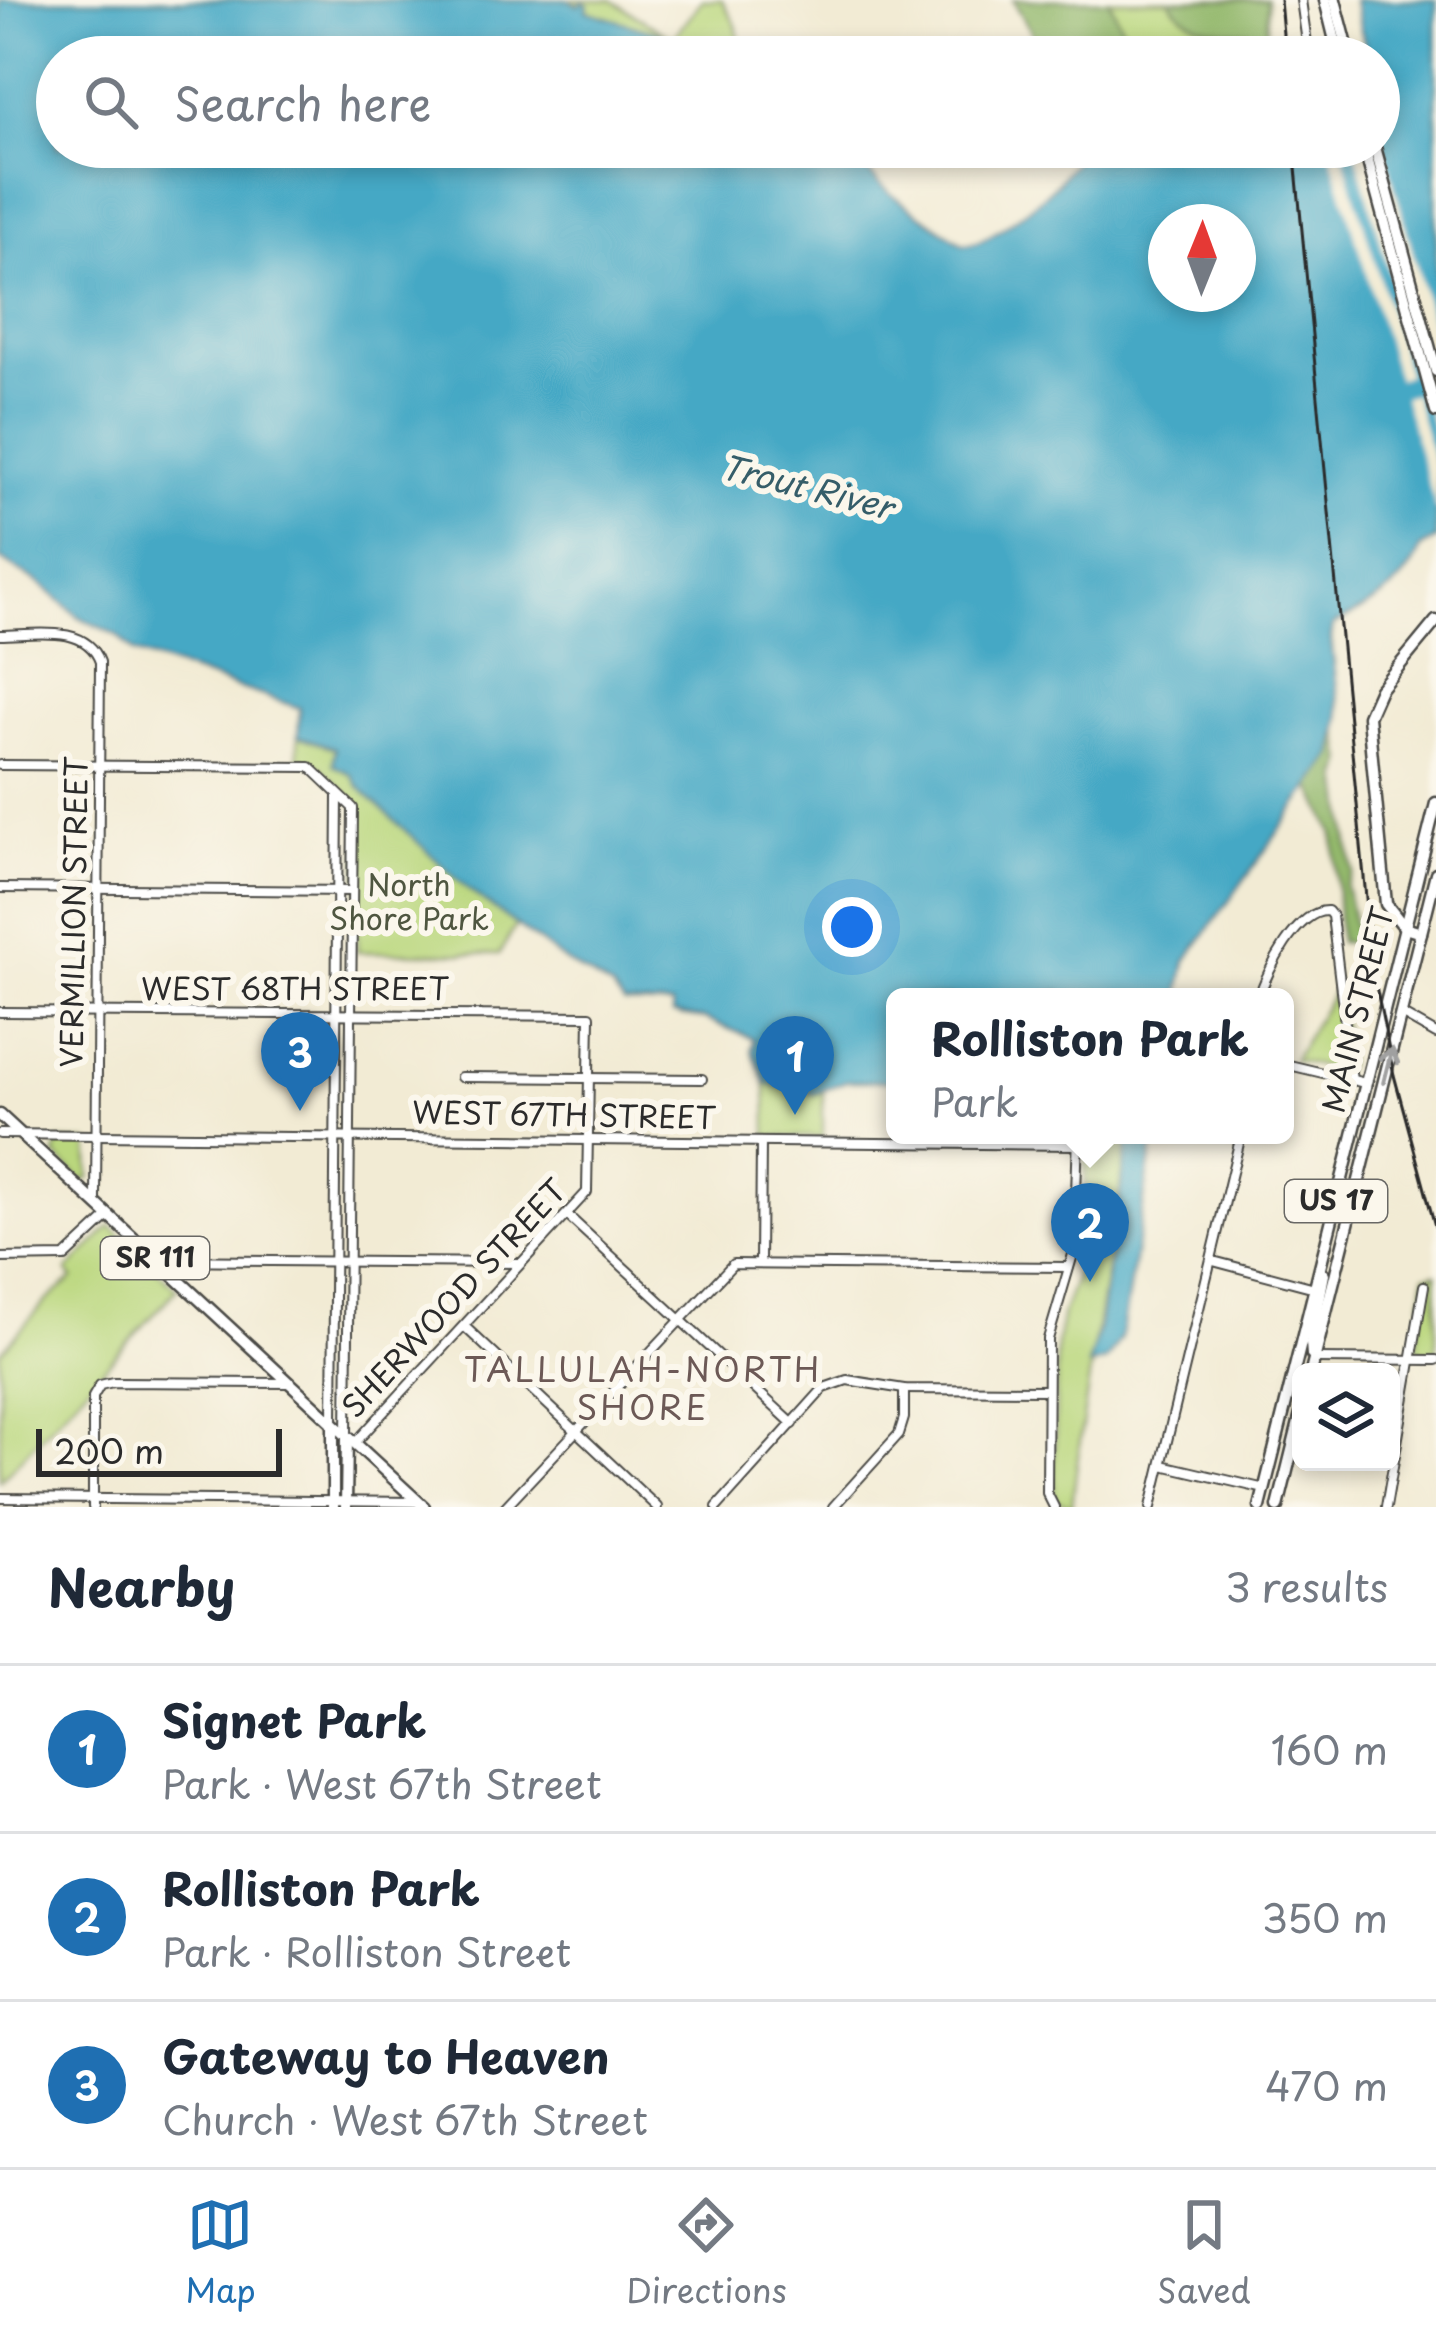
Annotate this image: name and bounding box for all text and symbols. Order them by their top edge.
search box [36,36,1400,168]
text: Search here [174,68,431,136]
icon: search [78,69,144,135]
north arrow [1148,204,1256,312]
water label: Trout River [716,440,902,531]
street label: VERMILLION STREET [47,756,98,1068]
park label: North Shore Park [329,861,489,940]
your location [822,897,882,957]
street label: MAIN STREET [1309,901,1404,1117]
street label: WEST 68TH STREET [141,965,449,1010]
popup [886,988,1294,1144]
text: Rolliston Park [931,1003,1249,1071]
pin: 3 [261,1012,339,1111]
pin: 1 [756,1016,834,1115]
one-way arrow [1378,1047,1400,1085]
text: Park [931,1071,1018,1130]
street label: WEST 67TH STREET [412,1088,717,1139]
street label: SHERWOOD STREET [330,1168,576,1427]
road number: US 17 [1285,1180,1387,1222]
pin: 2 [1051,1183,1129,1282]
road number: SR 111 [101,1237,209,1279]
district label: TALLULAH-NORTH SHORE [464,1343,822,1431]
map controls [1292,1363,1400,1471]
button: layers [1292,1363,1400,1471]
scale bar [36,1423,282,1476]
text: 200 m [54,1425,164,1475]
text: Nearby [48,1547,235,1624]
text: 3 results [1225,1556,1388,1615]
text: Signet Park [162,1685,426,1753]
text: 1 [78,1719,96,1778]
text: 160 m [1271,1719,1388,1778]
text: Park · West 67th Street [162,1753,602,1812]
text: Rolliston Park [162,1853,480,1921]
text: 2 [73,1887,101,1946]
text: 350 m [1261,1887,1388,1946]
text: Park · Rolliston Street [162,1921,571,1980]
text: Gateway to Heaven [162,2021,609,2089]
text: 3 [74,2055,100,2114]
text: 470 m [1265,2055,1388,2114]
text: Church · West 67th Street [162,2089,648,2148]
tab: Map [185,2192,256,2314]
tab: Directions [626,2192,787,2314]
tab: Saved [1157,2192,1251,2314]

